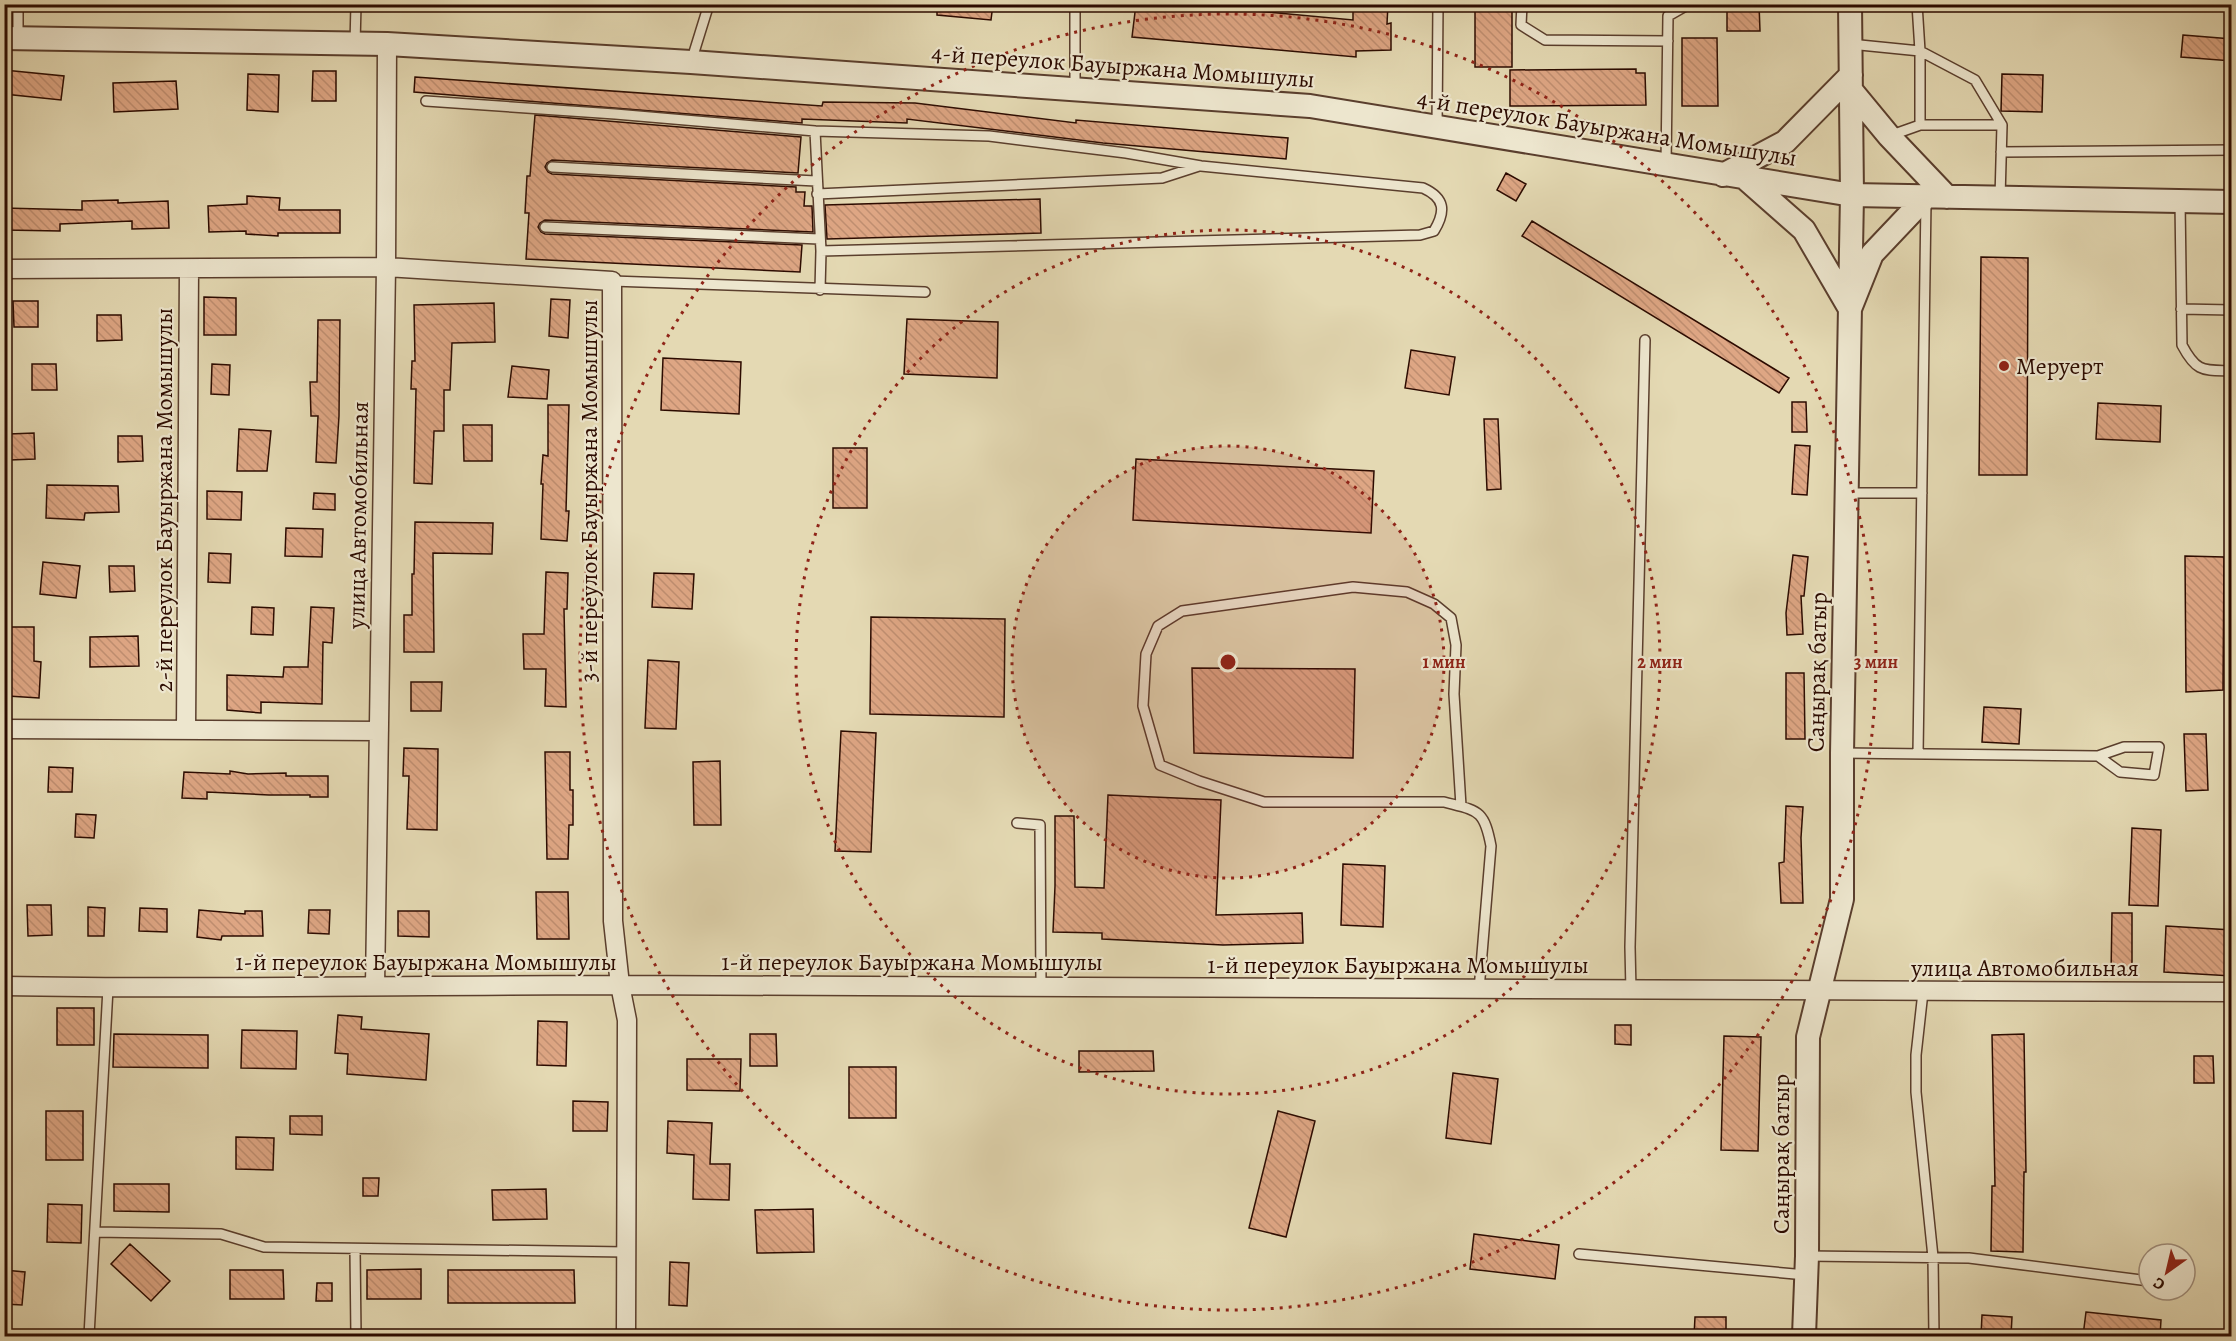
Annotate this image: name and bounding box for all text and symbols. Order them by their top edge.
street label: 4-й переулок Бауыржана Момышулы [930,37,1316,95]
street label: 4-й переулок Бауыржана Момышулы [1415,82,1799,174]
street label: 3-й переулок Бауыржана Момышулы [573,299,605,683]
street label: 2-й переулок Бауыржана Момышулы [148,308,180,692]
place label: Меруерт [2016,350,2104,382]
marker: Меруерт [1997,359,2011,373]
street label: улица Автомобильная [340,401,376,630]
street label: Саңырақ батыр [1800,592,1834,752]
text: 1 мин [1422,650,1466,674]
text: 2 мин [1637,650,1683,674]
text: 3 мин [1854,650,1898,674]
centre of rings [1218,652,1238,672]
street label: 1-й переулок Бауыржана Момышулы [235,946,617,978]
street label: 1-й переулок Бауыржана Момышулы [721,946,1103,978]
street label: 1-й переулок Бауыржана Момышулы [1207,949,1589,981]
street label: улица Автомобильная [1910,952,2139,984]
street label: Саңырақ батыр [1765,1074,1797,1234]
north arrow [2137,1242,2197,1302]
text: С [2149,1272,2169,1295]

